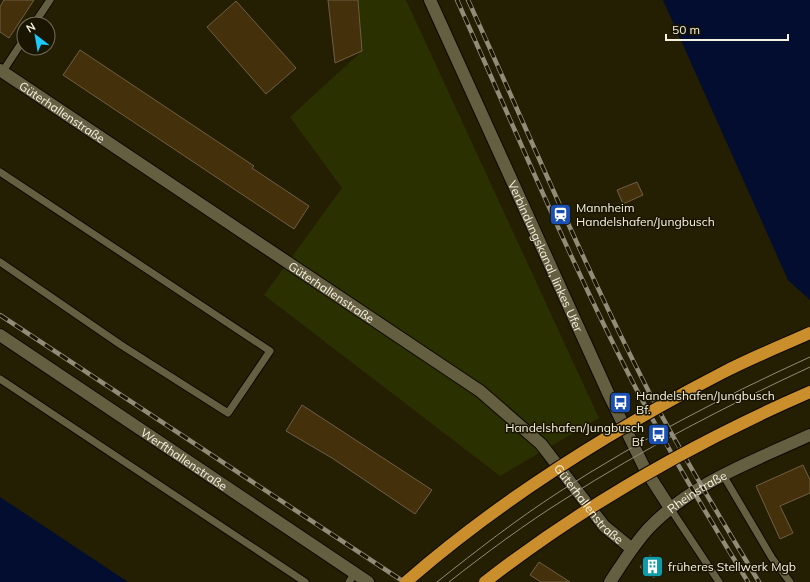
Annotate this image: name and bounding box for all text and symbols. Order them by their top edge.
north arrow [16,16,56,56]
scale bar [666,16,788,42]
text: N [24,19,38,36]
text: 50 m [672,22,700,37]
street label: Güterhallenstraße [17,78,108,146]
street label: Verbindungskanal, linkes Ufer [505,178,587,334]
place label: Mannheim Handelshafen/Jungbusch [576,200,715,229]
station icon: Mannheim Handelshafen/Jungbusch [547,201,573,227]
street label: Güterhallenstraße [286,258,377,326]
place label: Handelshafen/Jungbusch Bf. [636,388,775,417]
bus stop icon: Handelshafen/Jungbusch Bf. [608,389,634,415]
place label: Handelshafen/Jungbusch Bf [505,420,645,449]
bus stop icon: Handelshafen/Jungbusch Bf [646,421,672,447]
street label: Werfthallenstraße [138,424,230,493]
street label: Güterhallenstraße [551,461,627,547]
street label: Rheinstraße [664,467,729,516]
building icon: früheres Stellwerk Mgb [639,553,665,579]
place label: früheres Stellwerk Mgb [668,559,796,574]

